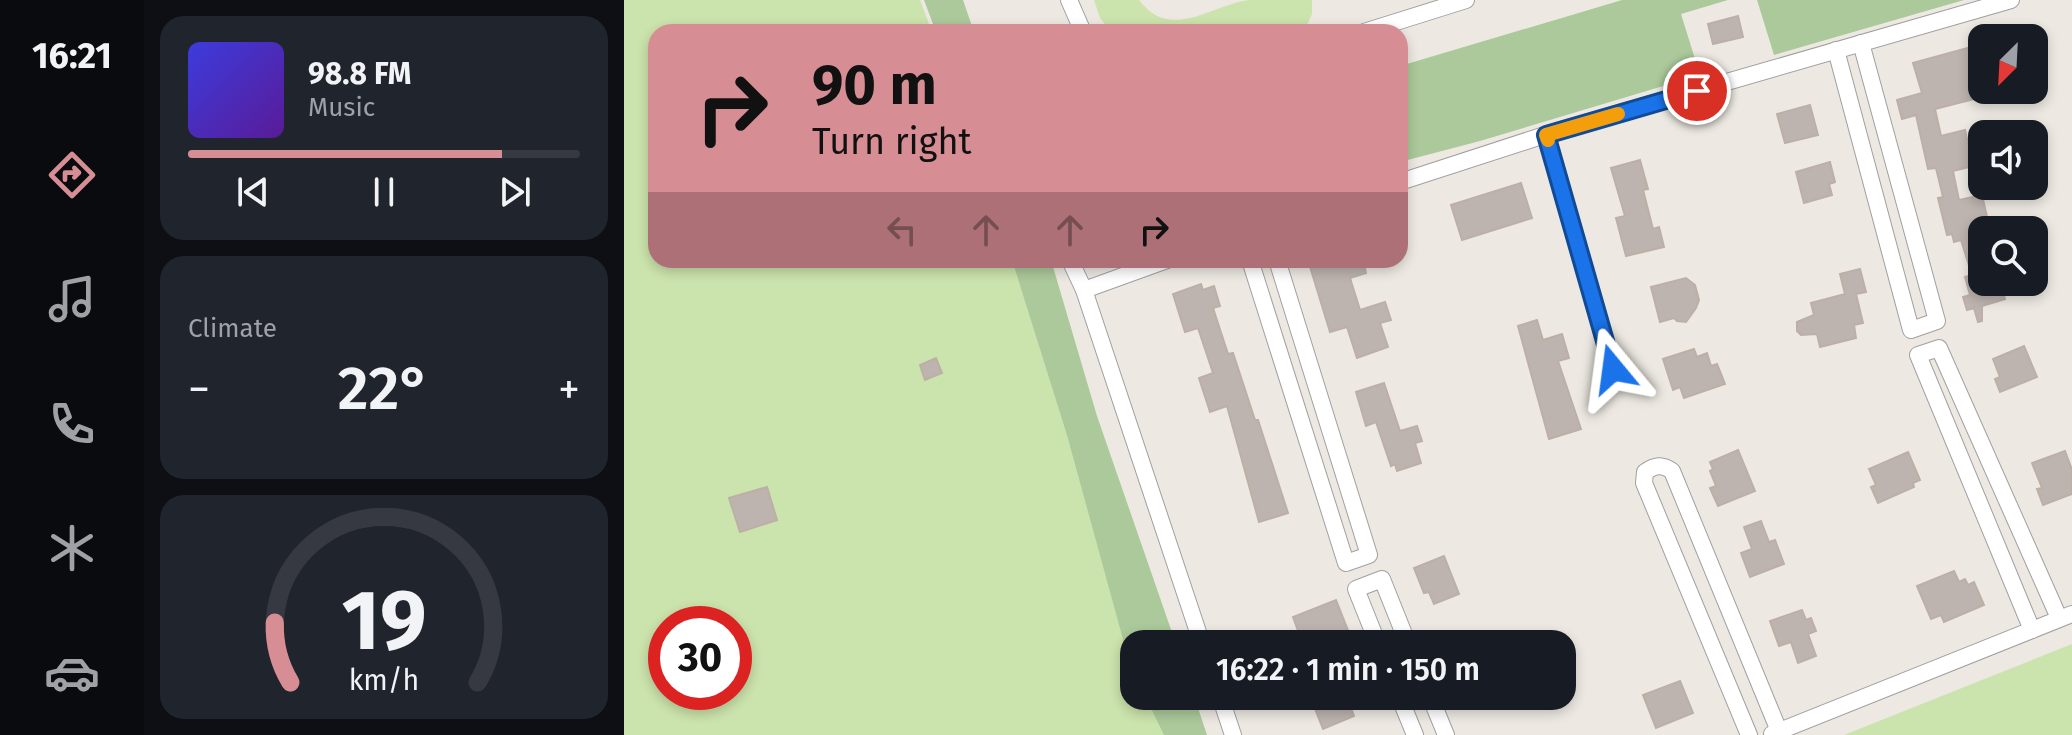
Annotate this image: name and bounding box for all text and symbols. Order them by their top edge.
north arrow [1968,24,2048,104]
map controls [1968,24,2048,296]
text: 16:21 [32,34,112,78]
text: 90 m [812,52,937,119]
text: 98.8 FM [308,56,411,92]
icon: right [680,56,784,160]
pin [1663,57,1731,125]
icon: arrive [1675,69,1719,113]
text: Music [308,92,375,123]
text: Turn right [812,120,972,164]
button: sound [1968,120,2048,200]
icon: directions [44,147,100,203]
icon: previous [231,170,275,214]
icon: pause [362,170,406,214]
icon: next [493,170,537,214]
icon: left [880,208,924,252]
icon: ahead [964,208,1008,252]
icon: ahead [1048,208,1092,252]
icon: right [1132,208,1176,252]
button: search [1968,216,2048,296]
icon: music [44,271,100,327]
text: Climate [188,313,277,344]
position arrow [1571,327,1655,411]
text: 22° [338,353,430,425]
text: − [188,363,210,416]
text: + [558,363,580,416]
icon: phone [44,396,100,452]
icon: climate [44,520,100,576]
text: 19 [341,571,427,671]
speed limit sign: 30 [648,606,752,710]
icon: car [44,645,100,701]
text: 16:22 · 1 min · 150 m [1216,652,1480,688]
text: km/h [349,663,419,698]

